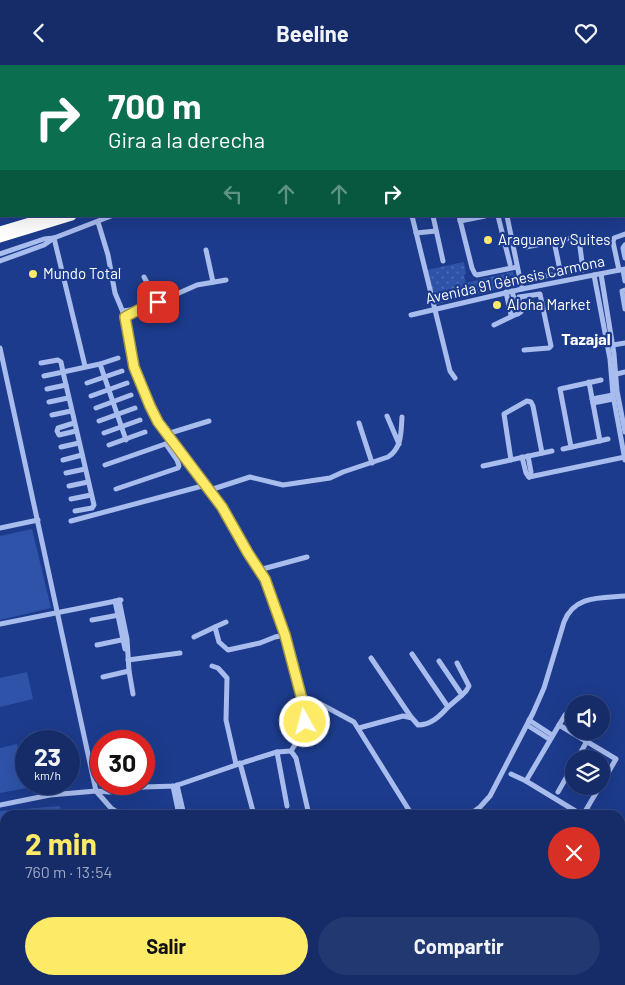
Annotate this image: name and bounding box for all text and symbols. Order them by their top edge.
icon: back [25,19,53,47]
icon: heart [572,19,600,47]
text: Beeline [276,20,349,46]
text: 700 m [108,84,202,126]
icon: right [25,85,90,150]
text: Gira a la derecha [108,126,265,152]
icon: left [219,180,247,208]
icon: ahead [272,180,300,208]
icon: ahead [325,180,353,208]
icon: right [378,180,406,208]
place label: Araguaney Suites [498,230,611,248]
marker: Araguaney Suites [482,234,494,246]
street label: Avenida 91 Génesis Carmona [424,251,606,307]
place label: Mundo Total [43,264,121,282]
marker: Mundo Total [27,268,39,280]
pin [137,281,179,323]
icon: arrive [144,288,172,316]
place label: Aloha Market [507,295,591,313]
marker: Aloha Market [491,299,503,311]
district label: Tazajal [561,329,611,348]
position arrow [278,695,330,747]
map controls [565,695,610,795]
button: sound [565,695,610,740]
speed limit sign: 30 [90,730,155,795]
text: 23 [34,741,61,771]
button: layers [565,750,610,795]
text: km/h [34,768,61,782]
text: 2 min [25,825,97,861]
button: close [548,827,600,879]
text: 760 m · 13:54 [25,862,112,881]
button: Salir [25,917,308,975]
button: Compartir [318,917,600,975]

